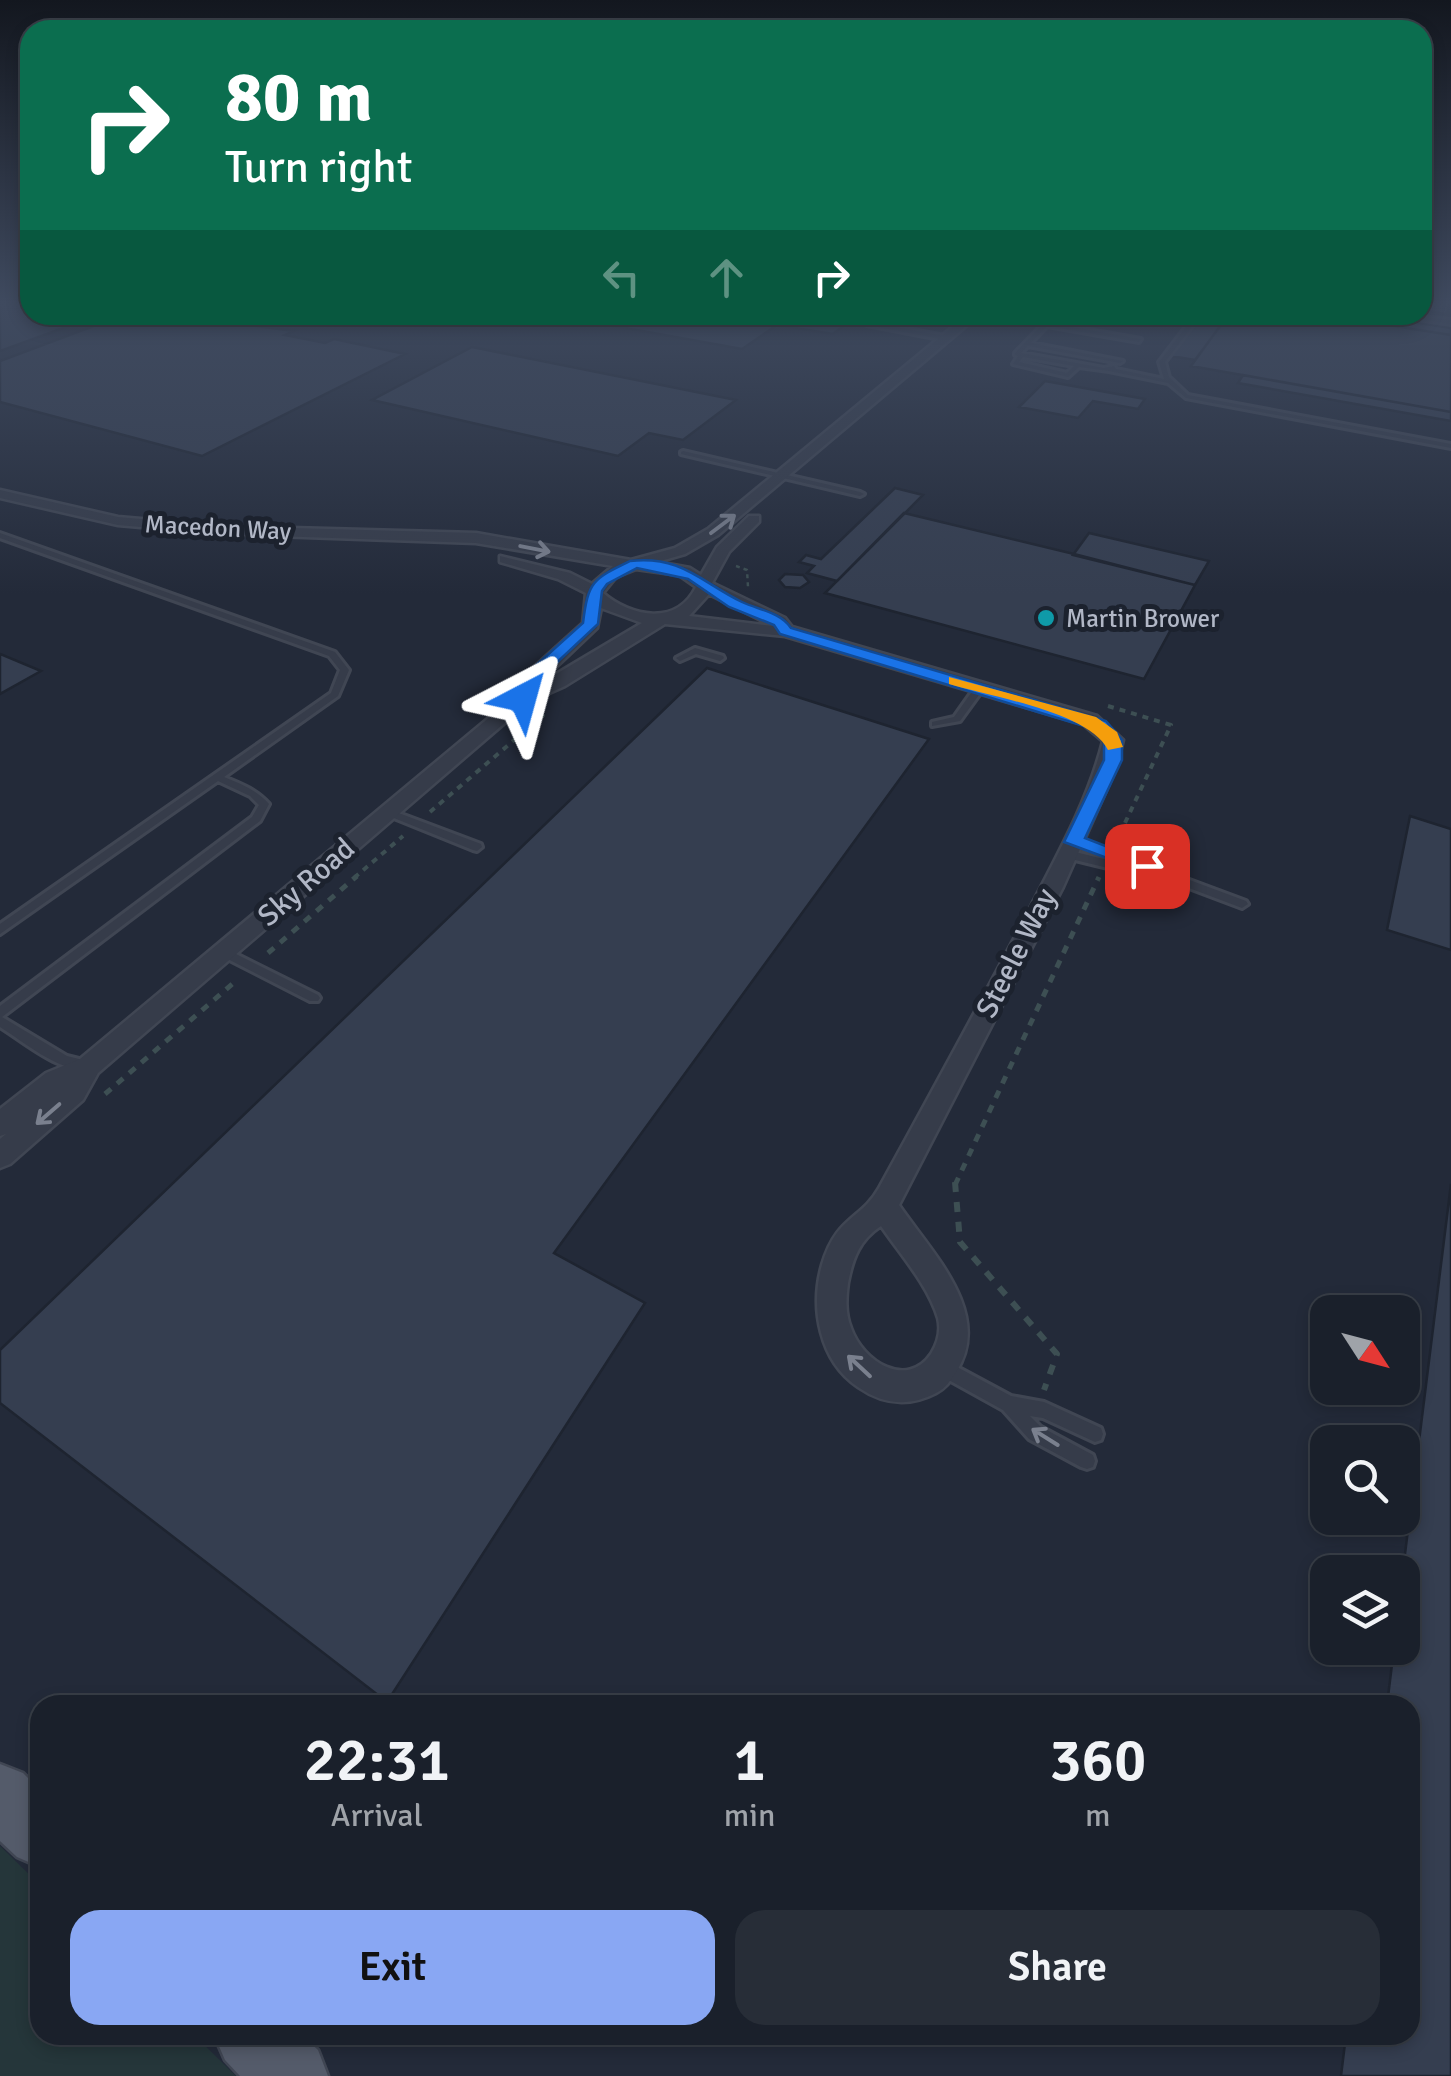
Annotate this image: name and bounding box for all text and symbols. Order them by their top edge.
text: 80 m [225,54,373,140]
icon: right [60,60,190,190]
text: Turn right [225,140,413,195]
icon: left [594,250,649,305]
icon: ahead [699,250,754,305]
icon: right [804,250,859,305]
street label: Macedon Way [144,508,292,547]
one-way arrow [709,514,736,535]
one-way arrow [518,540,551,559]
place label: Martin Brower [1066,603,1220,634]
marker: Martin Brower [1035,607,1057,629]
position arrow [471,646,575,750]
pin [1105,824,1190,909]
street label: Sky Road [250,830,362,935]
icon: arrive [1120,839,1175,894]
street label: Steele Way [968,882,1065,1024]
one-way arrow [36,1103,62,1125]
north arrow [1310,1295,1420,1405]
map controls [1310,1295,1420,1665]
one-way arrow [847,1355,872,1378]
button: search [1310,1425,1420,1535]
one-way arrow [1031,1427,1059,1447]
button: layers [1310,1555,1420,1665]
text: 22:31 [304,1724,450,1798]
text: 1 [733,1724,766,1798]
text: 360 [1049,1724,1146,1798]
text: Arrival [331,1796,423,1835]
text: min [724,1796,775,1835]
text: m [1085,1796,1111,1835]
button: Exit [70,1910,715,2025]
button: Share [735,1910,1380,2025]

